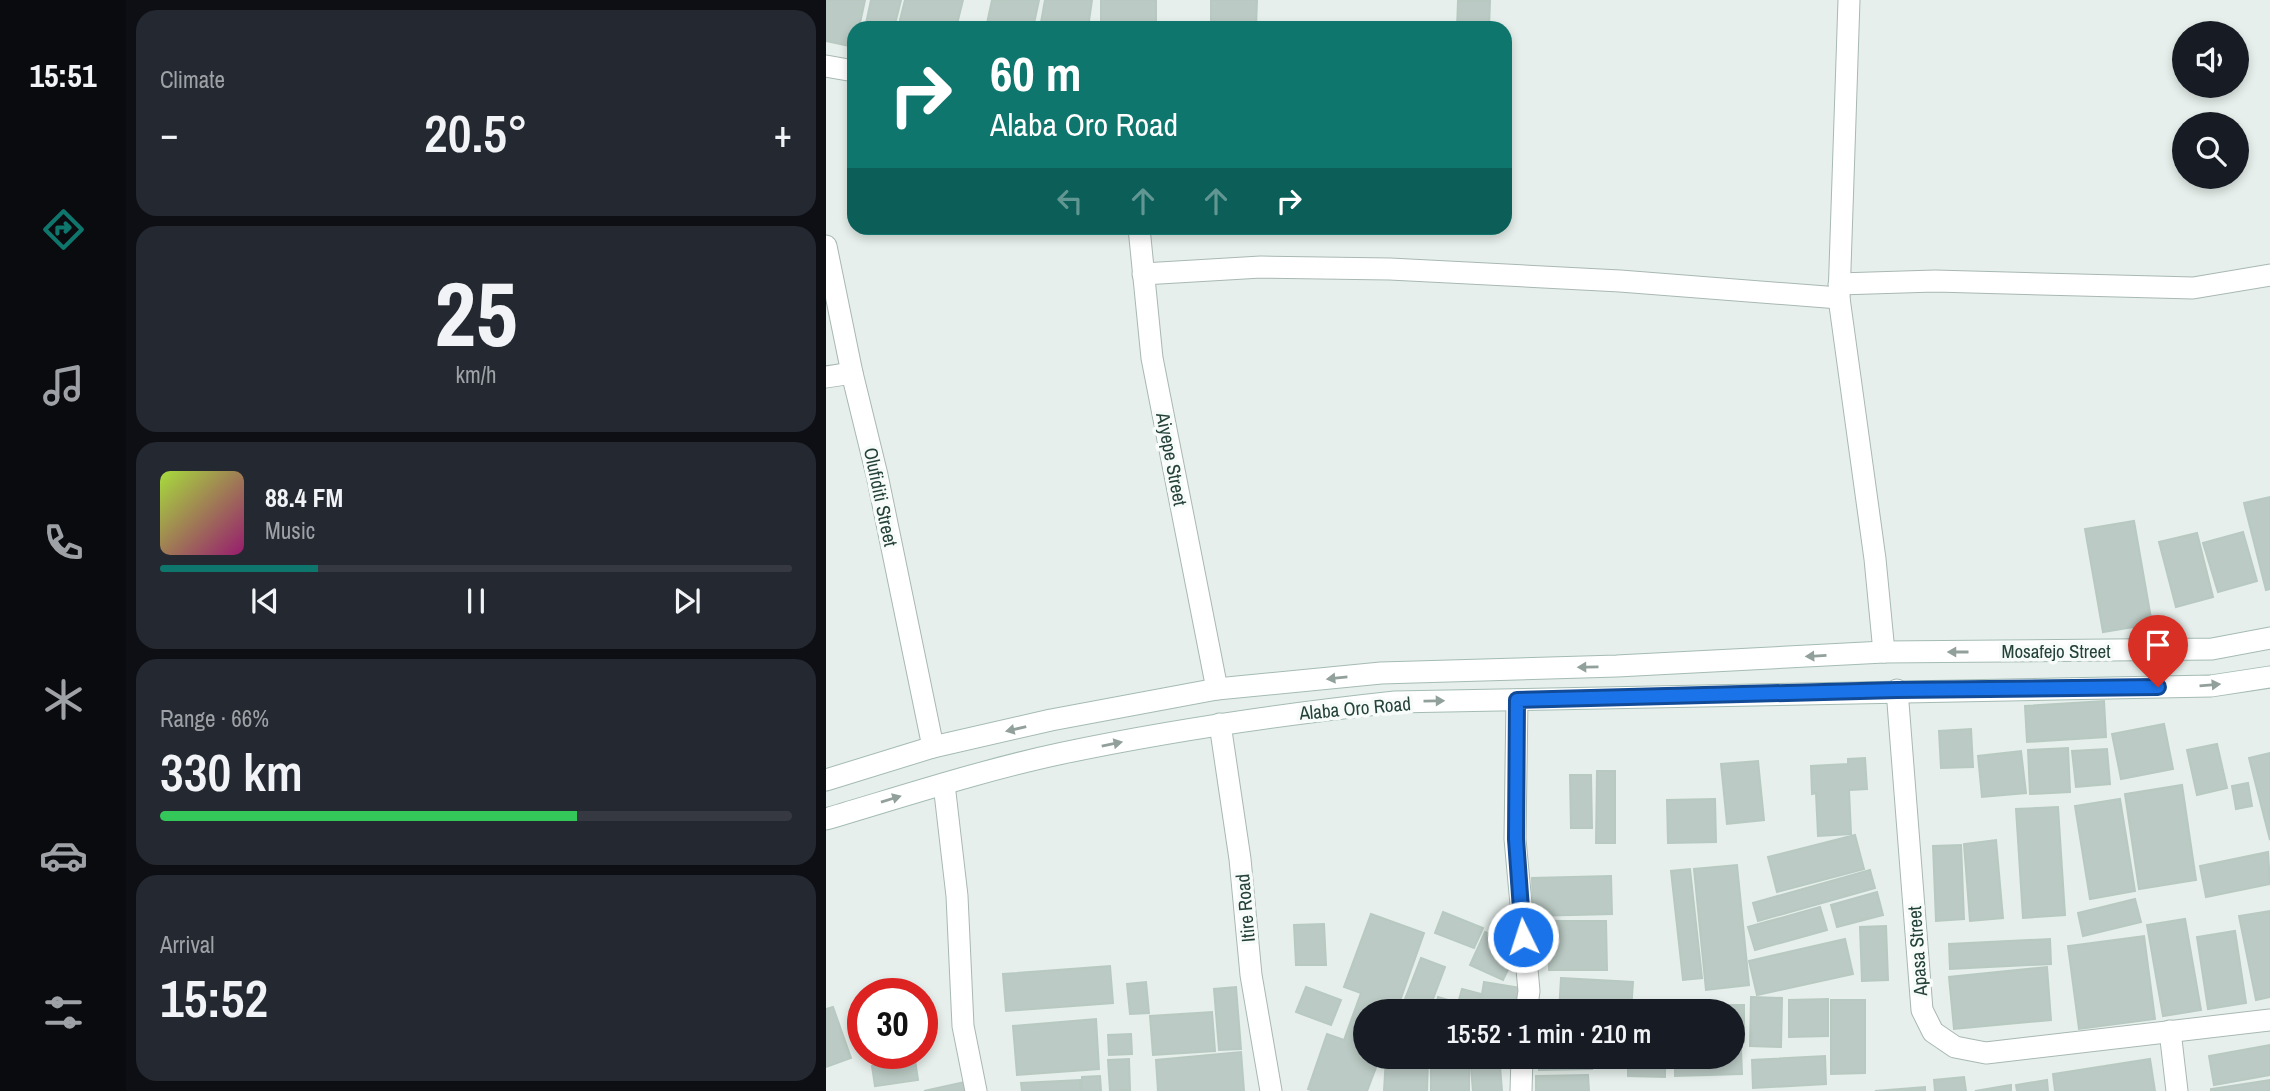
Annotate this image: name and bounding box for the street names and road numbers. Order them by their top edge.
street label: Aiyepe Street [1150,409,1194,508]
street label: Olufiditi Street [858,445,904,549]
street label: Mosafejo Street [2001,638,2111,664]
street label: Alaba Oro Road [1297,690,1412,726]
street label: Itire Road [1229,873,1261,943]
street label: Apasa Street [1901,905,1933,998]

